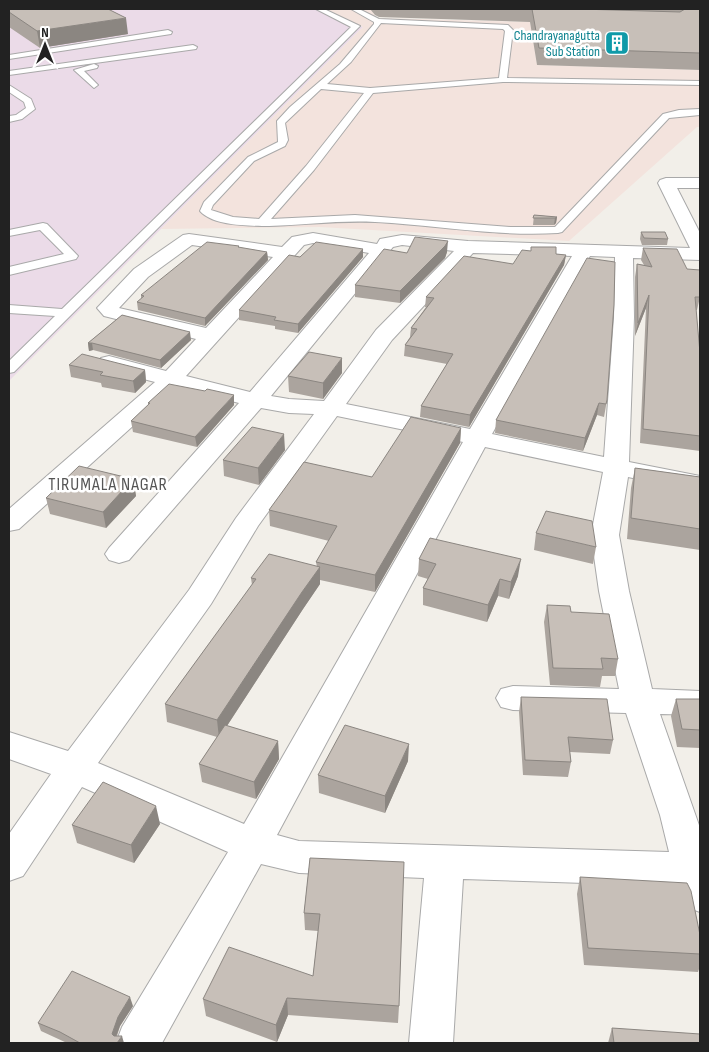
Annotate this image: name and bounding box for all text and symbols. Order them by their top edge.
north arrow [20,20,70,70]
text: N [41,24,49,41]
place label: Chandrayanagutta Sub Station [514,27,600,60]
building icon: Chandrayanagutta Sub Station [604,30,630,56]
district label: TIRUMALA NAGAR [48,474,168,495]

